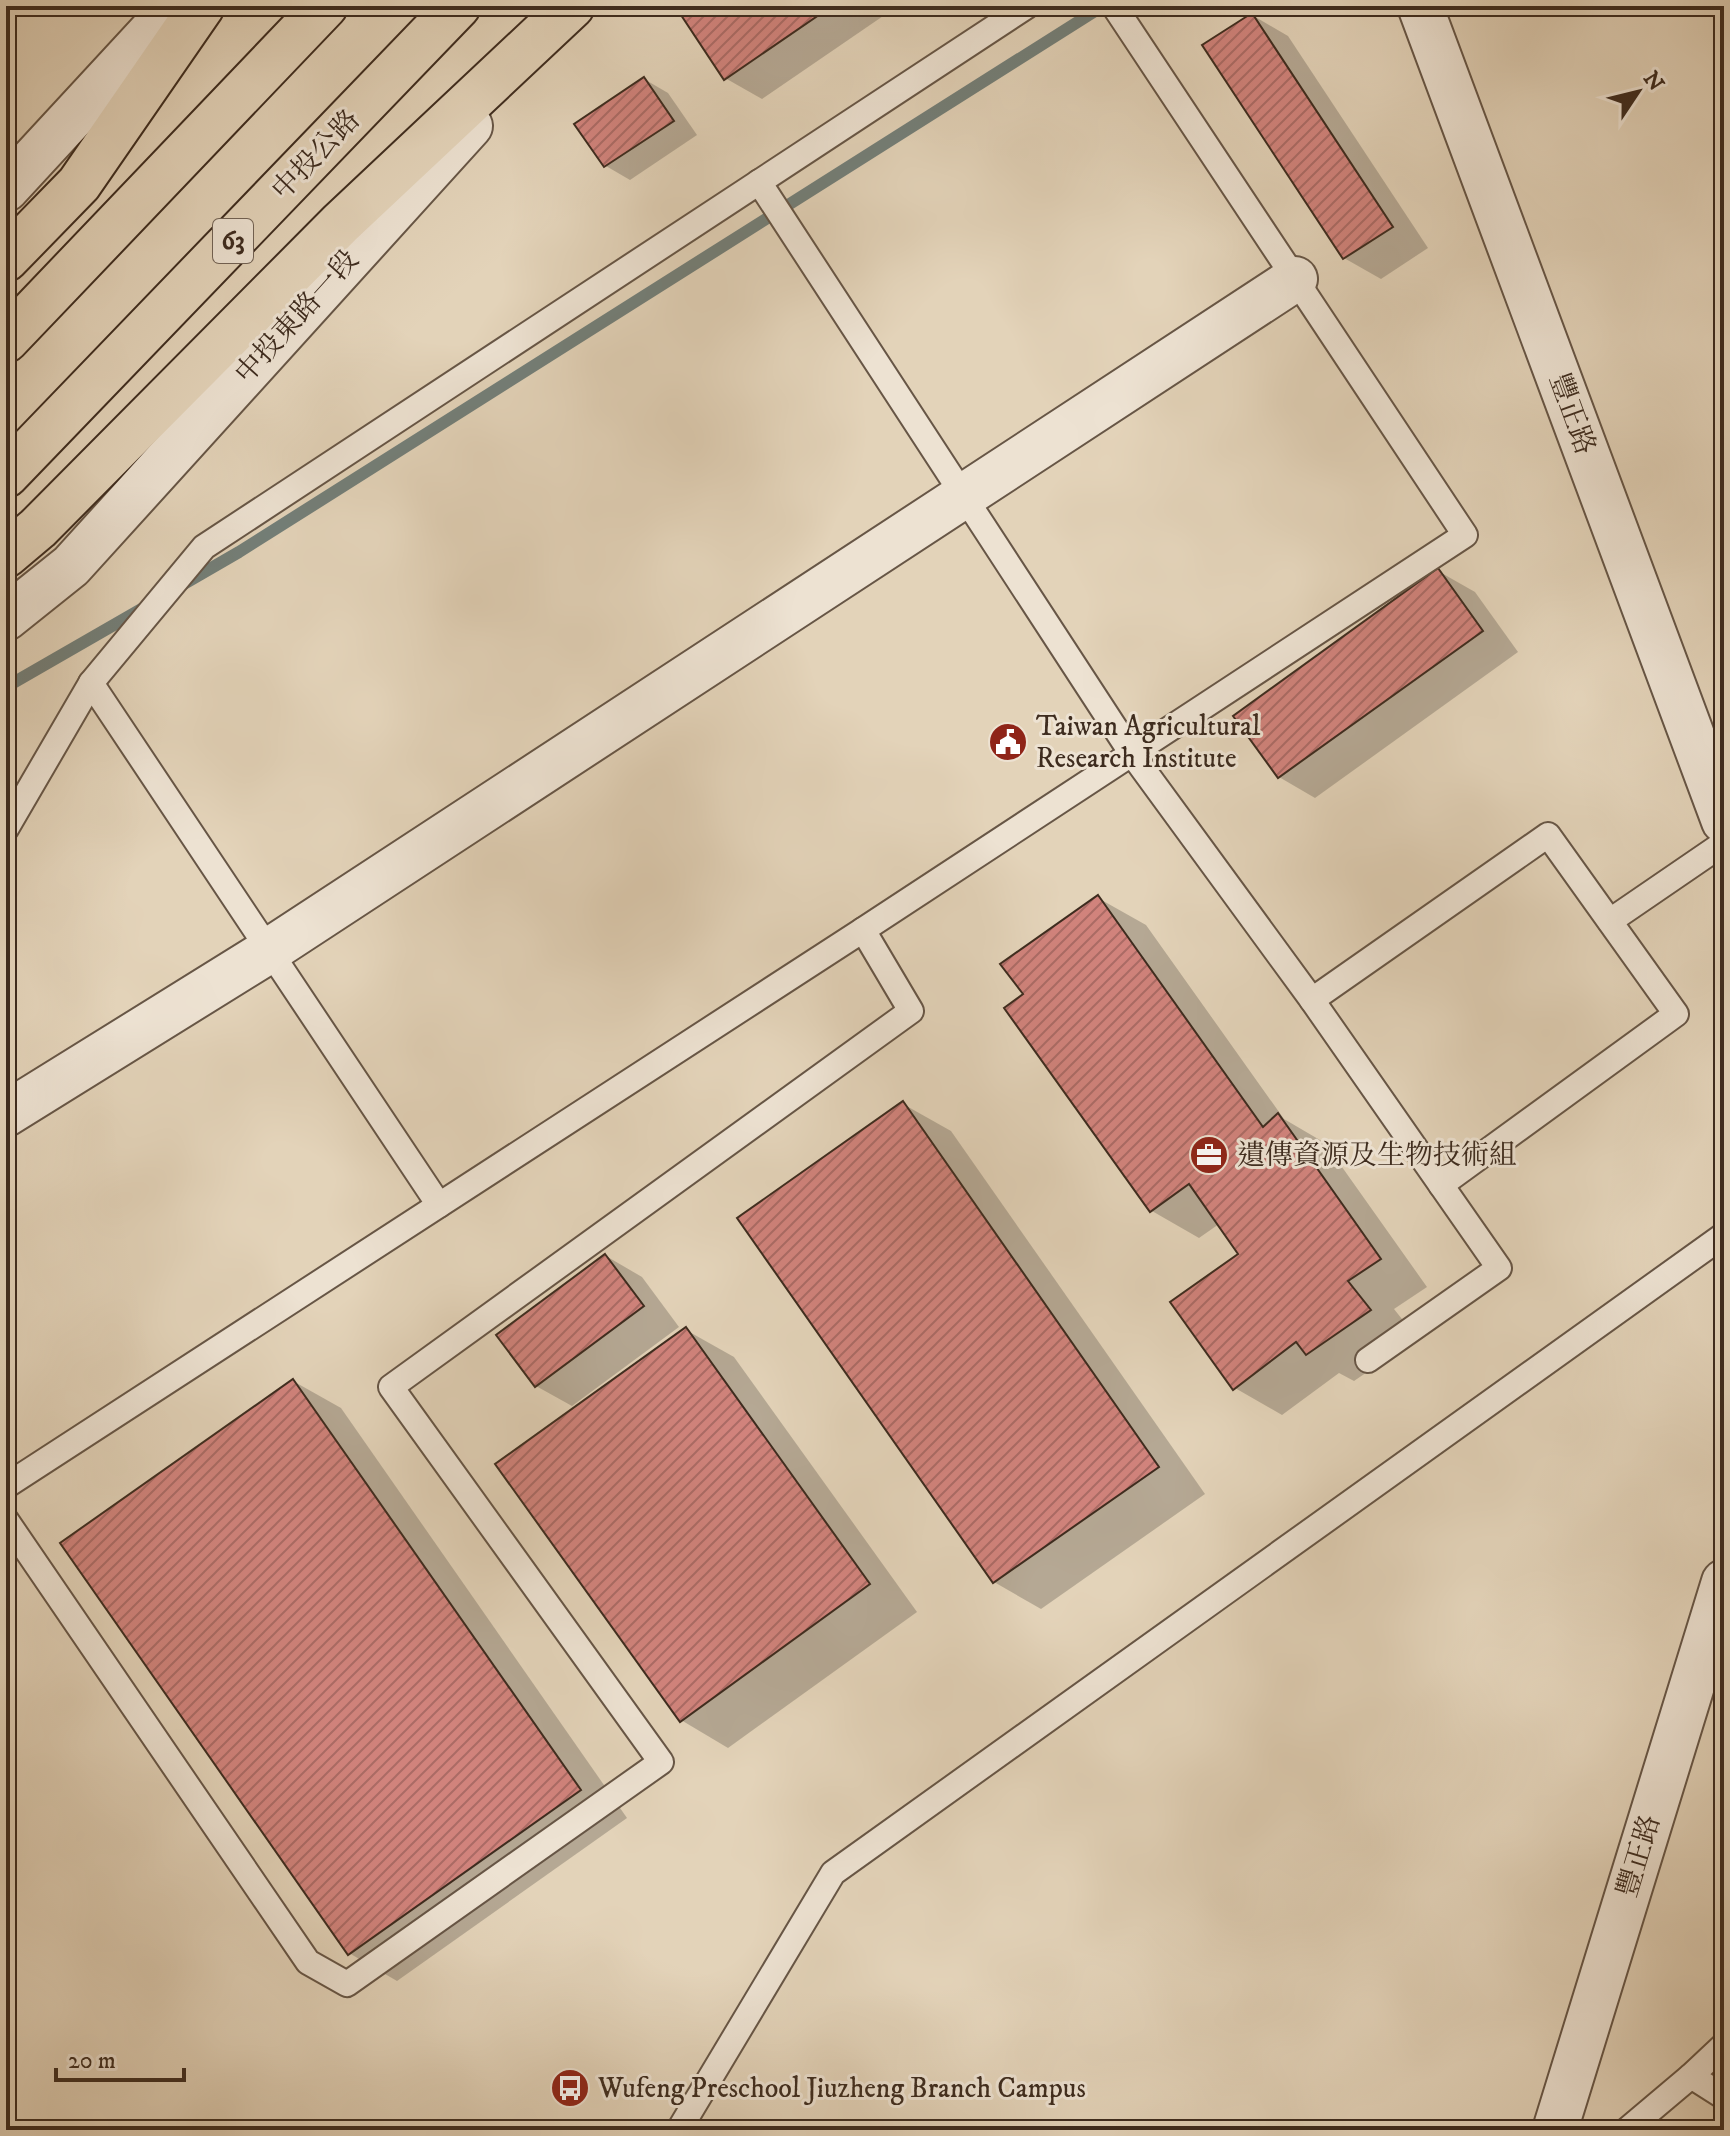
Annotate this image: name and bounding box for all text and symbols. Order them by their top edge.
north arrow [1598,52,1678,132]
text: N [1637,66,1669,97]
street label: 中投公路 [265,103,367,207]
road number: 63 [213,219,253,263]
street label: 中投東路一段 [228,243,366,391]
street label: 豐正路 [1541,369,1603,459]
place label: Taiwan Agricultural Research Institute [1036,709,1261,776]
public building icon: Taiwan Agricultural Research Institute [987,721,1029,763]
office icon: 遺傳資源及生物技術組 [1188,1134,1230,1176]
place label: 遺傳資源及生物技術組 [1237,1138,1517,1173]
street label: 豐正路 [1610,1811,1668,1901]
scale bar [56,2032,184,2082]
text: 20 m [68,2046,116,2076]
bus stop icon: Wufeng Preschool Jiuzheng Branch Campus [549,2067,591,2109]
place label: Wufeng Preschool Jiuzheng Branch Campus [597,2071,1086,2106]

